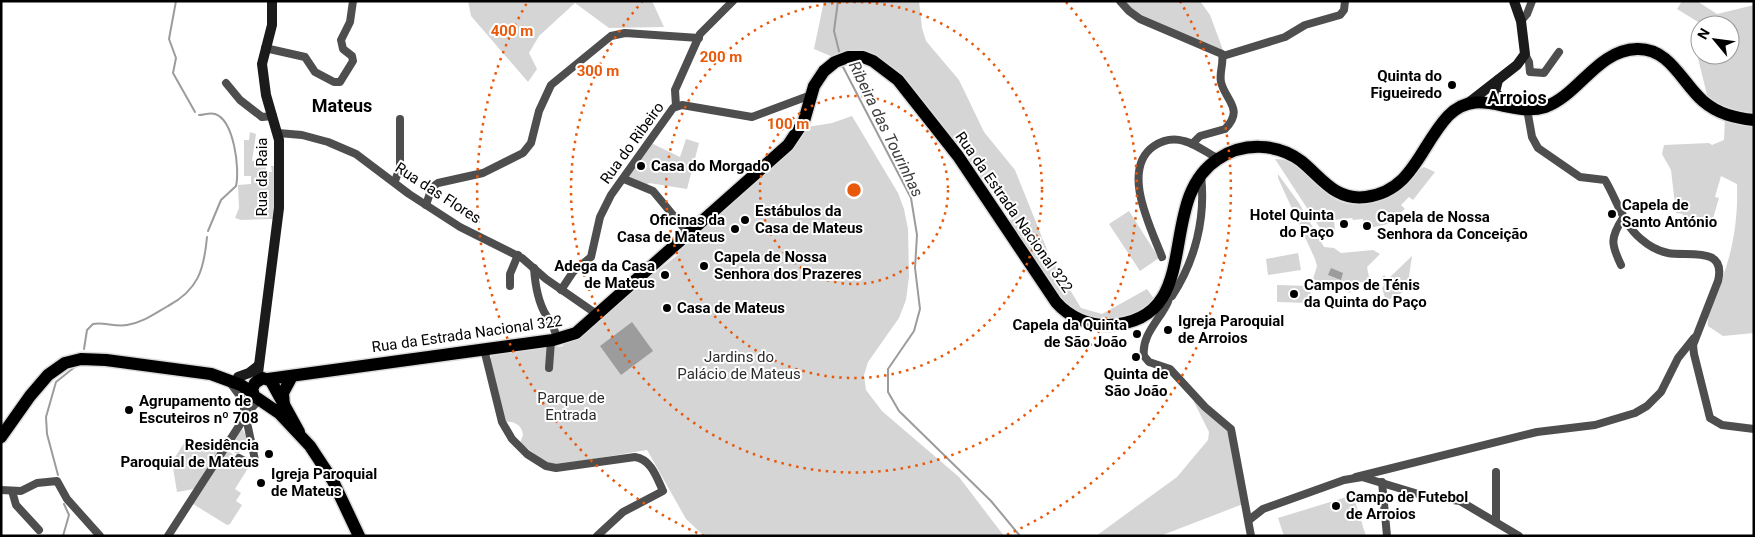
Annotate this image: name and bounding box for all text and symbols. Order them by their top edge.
north arrow [1690,15,1740,65]
text: 400 m [491,22,533,40]
text: N [1694,25,1713,42]
text: 200 m [700,48,742,66]
water label: Ribeira das Tourinhas [845,58,927,200]
text: 300 m [577,62,619,80]
place label: Quinta do Figueiredo [1370,67,1442,102]
marker: Quinta do Figueiredo [1446,79,1458,91]
district label: Arroios [1487,87,1547,108]
district label: Mateus [312,95,372,116]
street label: Rua do Ribeiro [596,99,668,187]
text: 100 m [767,115,809,133]
street label: Rua da Estrada Nacional 322 [952,128,1076,296]
street label: Rua da Raia [253,138,271,216]
place label: Casa do Morgado [651,157,769,175]
street label: Rua das Flores [392,159,484,227]
marker: Casa do Morgado [635,160,647,172]
centre of rings [845,181,863,199]
place label: Capela de Santo António [1622,196,1717,231]
place label: Estábulos da Casa de Mateus [755,202,863,237]
place label: Hotel Quinta do Paço [1250,206,1334,241]
place label: Capela de Nossa Senhora da Conceição [1377,208,1528,243]
marker: Capela de Santo António [1606,208,1618,220]
place label: Oficinas da Casa de Mateus [617,211,725,246]
marker: Estábulos da Casa de Mateus [739,214,751,226]
marker: Hotel Quinta do Paço [1338,218,1350,230]
marker: Capela de Nossa Senhora da Conceição [1361,220,1373,232]
marker: Oficinas da Casa de Mateus [729,223,741,235]
place label: Capela de Nossa Senhora dos Prazeres [714,248,862,283]
place label: Adega da Casa de Mateus [554,257,655,292]
marker: Capela de Nossa Senhora dos Prazeres [698,260,710,272]
marker: Adega da Casa de Mateus [659,269,671,281]
place label: Campos de Ténis da Quinta do Paço [1304,276,1427,311]
marker: Campos de Ténis da Quinta do Paço [1288,288,1300,300]
place label: Casa de Mateus [677,299,785,317]
marker: Casa de Mateus [661,302,673,314]
street label: Rua da Estrada Nacional 322 [371,312,563,356]
place label: Igreja Paroquial de Arroios [1178,312,1284,347]
place label: Capela da Quinta de São João [1012,316,1127,351]
marker: Igreja Paroquial de Arroios [1162,324,1174,336]
marker: Capela da Quinta de São João [1131,328,1143,340]
park label: Jardins do Palácio de Mateus [677,348,801,383]
marker: Quinta de São João [1130,351,1142,363]
place label: Quinta de São João [1104,365,1168,400]
park label: Parque de Entrada [537,389,605,424]
place label: Agrupamento de Escuteiros nº 708 [139,392,259,427]
marker: Agrupamento de Escuteiros nº 708 [123,404,135,416]
place label: Residência Paroquial de Mateus [120,436,259,471]
marker: Residência Paroquial de Mateus [263,448,275,460]
place label: Igreja Paroquial de Mateus [271,465,377,500]
marker: Igreja Paroquial de Mateus [255,477,267,489]
place label: Campo de Futebol de Arroios [1346,488,1468,523]
marker: Campo de Futebol de Arroios [1330,500,1342,512]

